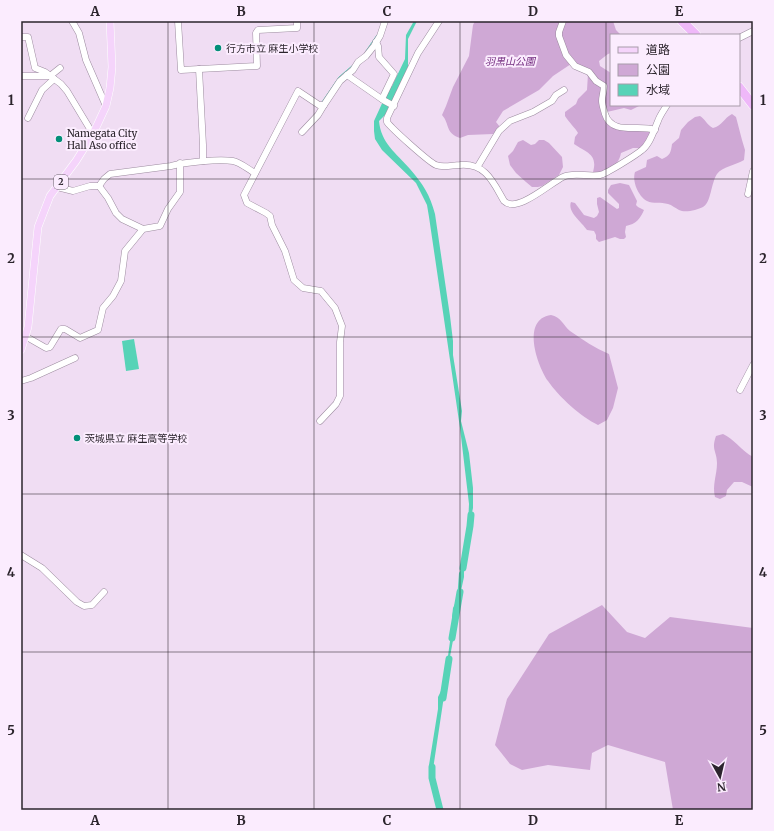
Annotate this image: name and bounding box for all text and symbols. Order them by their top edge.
text: A [89,3,100,20]
text: B [236,3,246,20]
text: C [383,3,392,20]
text: D [528,3,538,20]
text: E [675,3,684,20]
legend [610,34,740,106]
place label: 行方市立 麻生小学校 [226,42,318,55]
text: 道路 [646,42,670,57]
marker: 行方市立 麻生小学校 [213,43,223,53]
park label: 羽黒山公園 [485,55,537,68]
text: 公園 [646,62,670,77]
text: 水域 [646,82,670,97]
text: 1 [8,92,14,109]
text: 1 [760,92,766,109]
place label: Namegata City Hall Aso office [67,127,138,152]
marker: Namegata City Hall Aso office [54,134,64,144]
road number: 2 [54,175,68,189]
text: 2 [7,250,15,267]
text: 2 [759,250,767,267]
text: 3 [7,407,15,424]
text: 3 [759,407,767,424]
place label: 茨城県立 麻生高等学校 [85,432,187,445]
marker: 茨城県立 麻生高等学校 [72,433,82,443]
text: 4 [7,564,16,581]
text: 4 [759,564,768,581]
text: 5 [7,722,15,739]
text: 5 [759,722,767,739]
north arrow [700,757,740,797]
text: N [716,779,727,794]
text: A [89,812,100,829]
text: B [236,812,246,829]
text: C [383,812,392,829]
text: D [528,812,538,829]
text: E [675,812,684,829]

